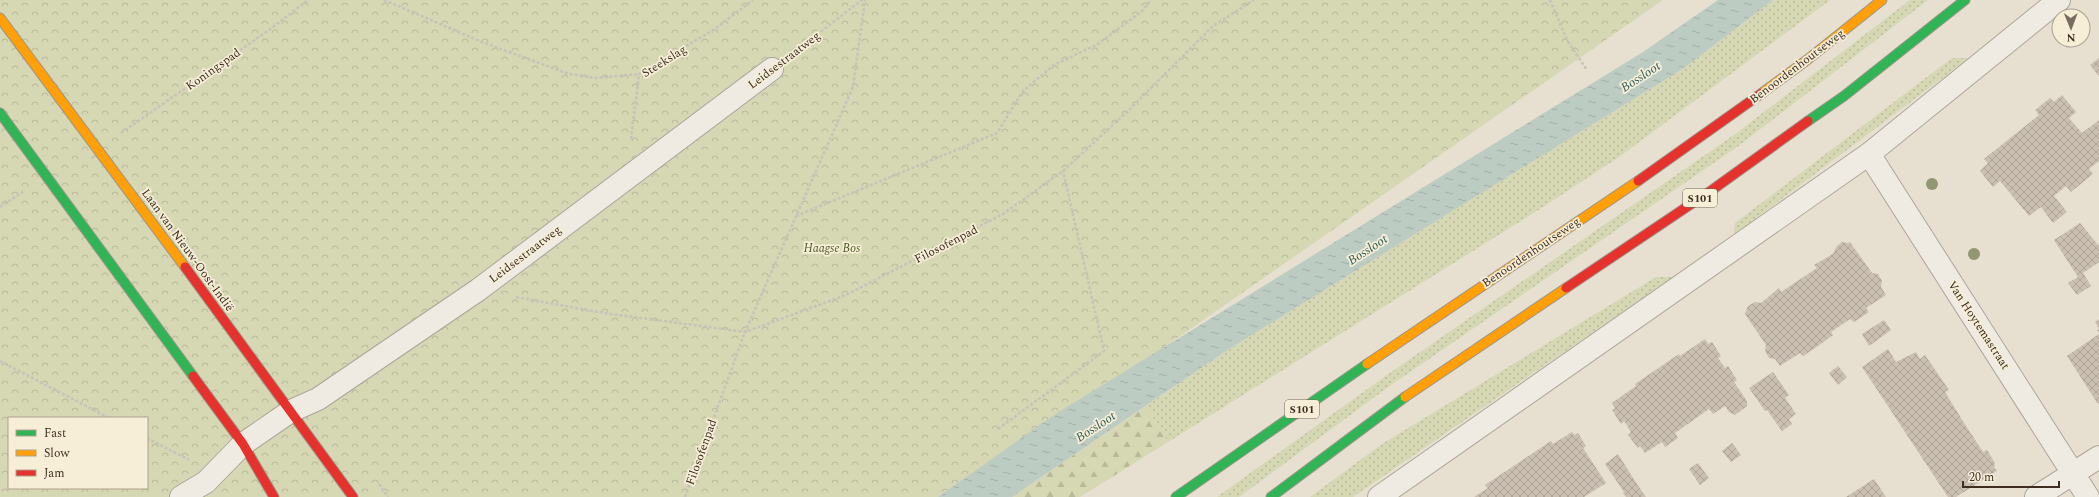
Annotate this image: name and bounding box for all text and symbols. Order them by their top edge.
north arrow [2051,8,2091,48]
street label: Benoordenhoutseweg [1746,24,1849,109]
street label: Leidsestraatweg [744,27,825,94]
text: N [2067,29,2076,46]
street label: Steekslag [638,40,690,83]
street label: Koningspad [182,43,245,95]
water label: Bossloot [1617,56,1665,97]
street label: Laan van Nieuw-Oost-Indië [136,185,239,316]
road number: S101 [1683,189,1717,207]
street label: Benoordenhoutseweg [1478,212,1584,292]
street label: Filosofenpad [911,220,982,269]
street label: Leidsestraatweg [485,221,566,288]
water label: Bossloot [1344,229,1392,270]
park label: Haagse Bos [804,239,861,258]
street label: Van Hoytemastraat [1943,277,2014,373]
road number: S101 [1285,400,1319,418]
water label: Bossloot [1072,406,1120,447]
street label: Filosofenpad [681,416,722,488]
legend [8,417,148,489]
text: Fast [44,424,66,443]
text: Slow [44,444,70,463]
scale bar [1963,463,2059,489]
text: Jam [44,464,65,483]
text: 20 m [1969,468,1994,487]

